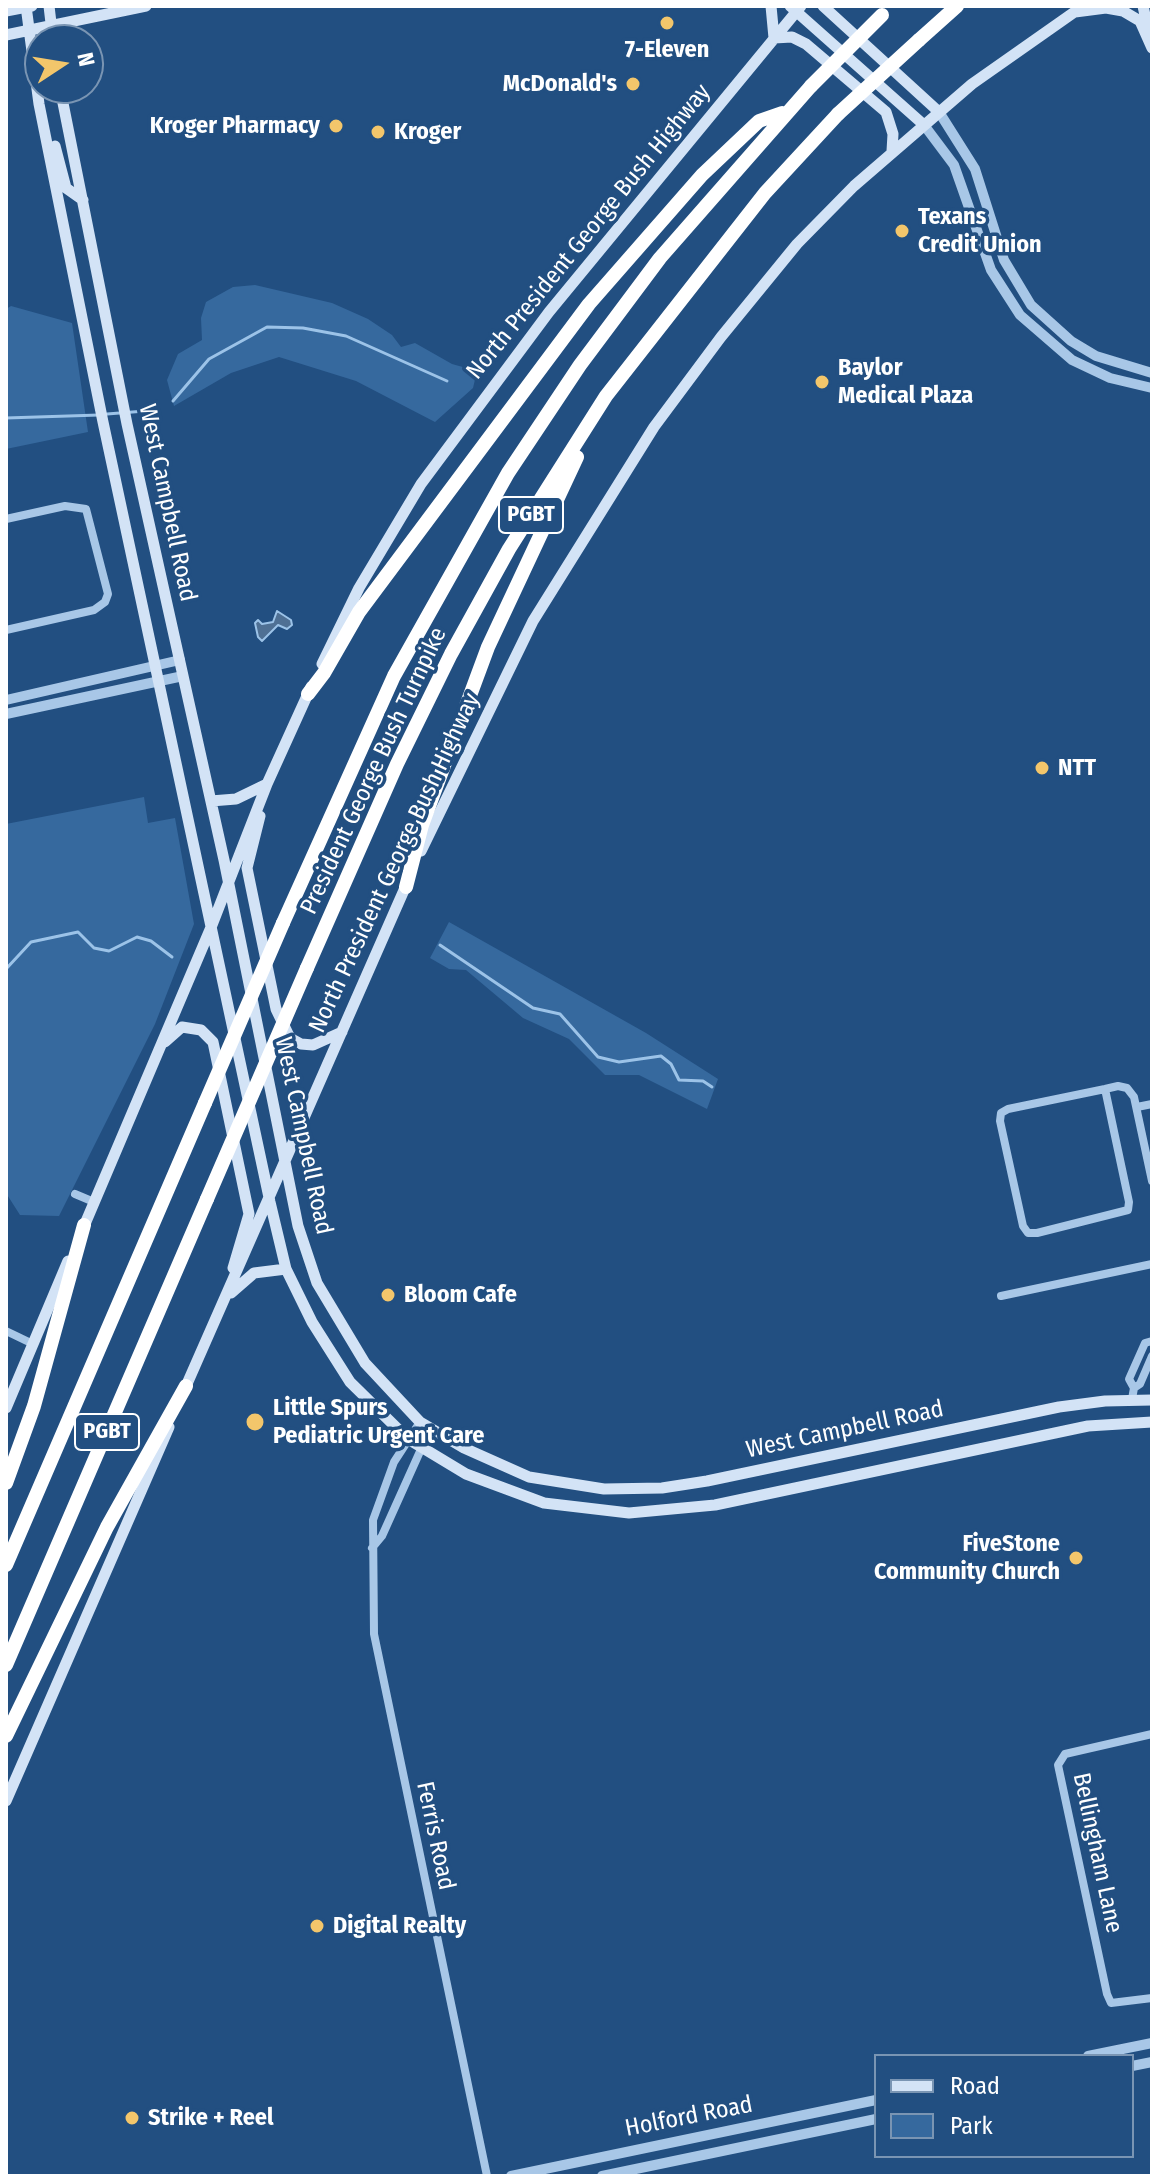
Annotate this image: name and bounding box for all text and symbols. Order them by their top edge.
marker: 7-Eleven [658,14,676,32]
north arrow [24,24,104,104]
place label: 7-Eleven [625,36,709,64]
text: N [71,50,101,69]
place label: McDonald's [503,70,617,98]
marker: McDonald's [624,75,642,93]
street label: North President George Bush Highway [461,79,717,385]
place label: Kroger Pharmacy [150,112,320,140]
marker: Kroger Pharmacy [327,117,345,135]
place label: Kroger [394,118,461,146]
marker: Kroger [369,123,387,141]
place label: Texans Credit Union [918,203,1042,259]
marker: Texans Credit Union [893,222,911,240]
place label: Baylor Medical Plaza [838,354,973,410]
marker: Baylor Medical Plaza [813,373,831,391]
street label: West Campbell Road [132,402,202,604]
road number: PGBT [499,497,563,533]
street label: President George Bush Turnpike [295,623,453,919]
street label: North President George Bush Highway [303,689,487,1037]
place label: NTT [1058,754,1096,782]
marker: NTT [1033,759,1051,777]
street label: West Campbell Road [268,1035,338,1237]
place label: Bloom Cafe [404,1281,517,1309]
marker: Bloom Cafe [379,1286,397,1304]
place label: Little Spurs Pediatric Urgent Care [273,1394,484,1450]
street label: West Campbell Road [744,1395,946,1465]
marker: Little Spurs Pediatric Urgent Care [244,1411,266,1433]
road number: PGBT [75,1414,139,1450]
place label: FiveStone Community Church [874,1530,1060,1586]
marker: FiveStone Community Church [1067,1549,1085,1567]
street label: Bellingham Lane [1066,1770,1128,1936]
street label: Ferris Road [409,1779,461,1893]
place label: Digital Realty [333,1912,466,1940]
marker: Digital Realty [308,1917,326,1935]
legend [874,2054,1134,2158]
text: Road [950,2072,1000,2100]
street label: Holford Road [623,2091,755,2143]
place label: Strike + Reel [148,2104,274,2132]
marker: Strike + Reel [123,2109,141,2127]
text: Park [950,2112,993,2140]

